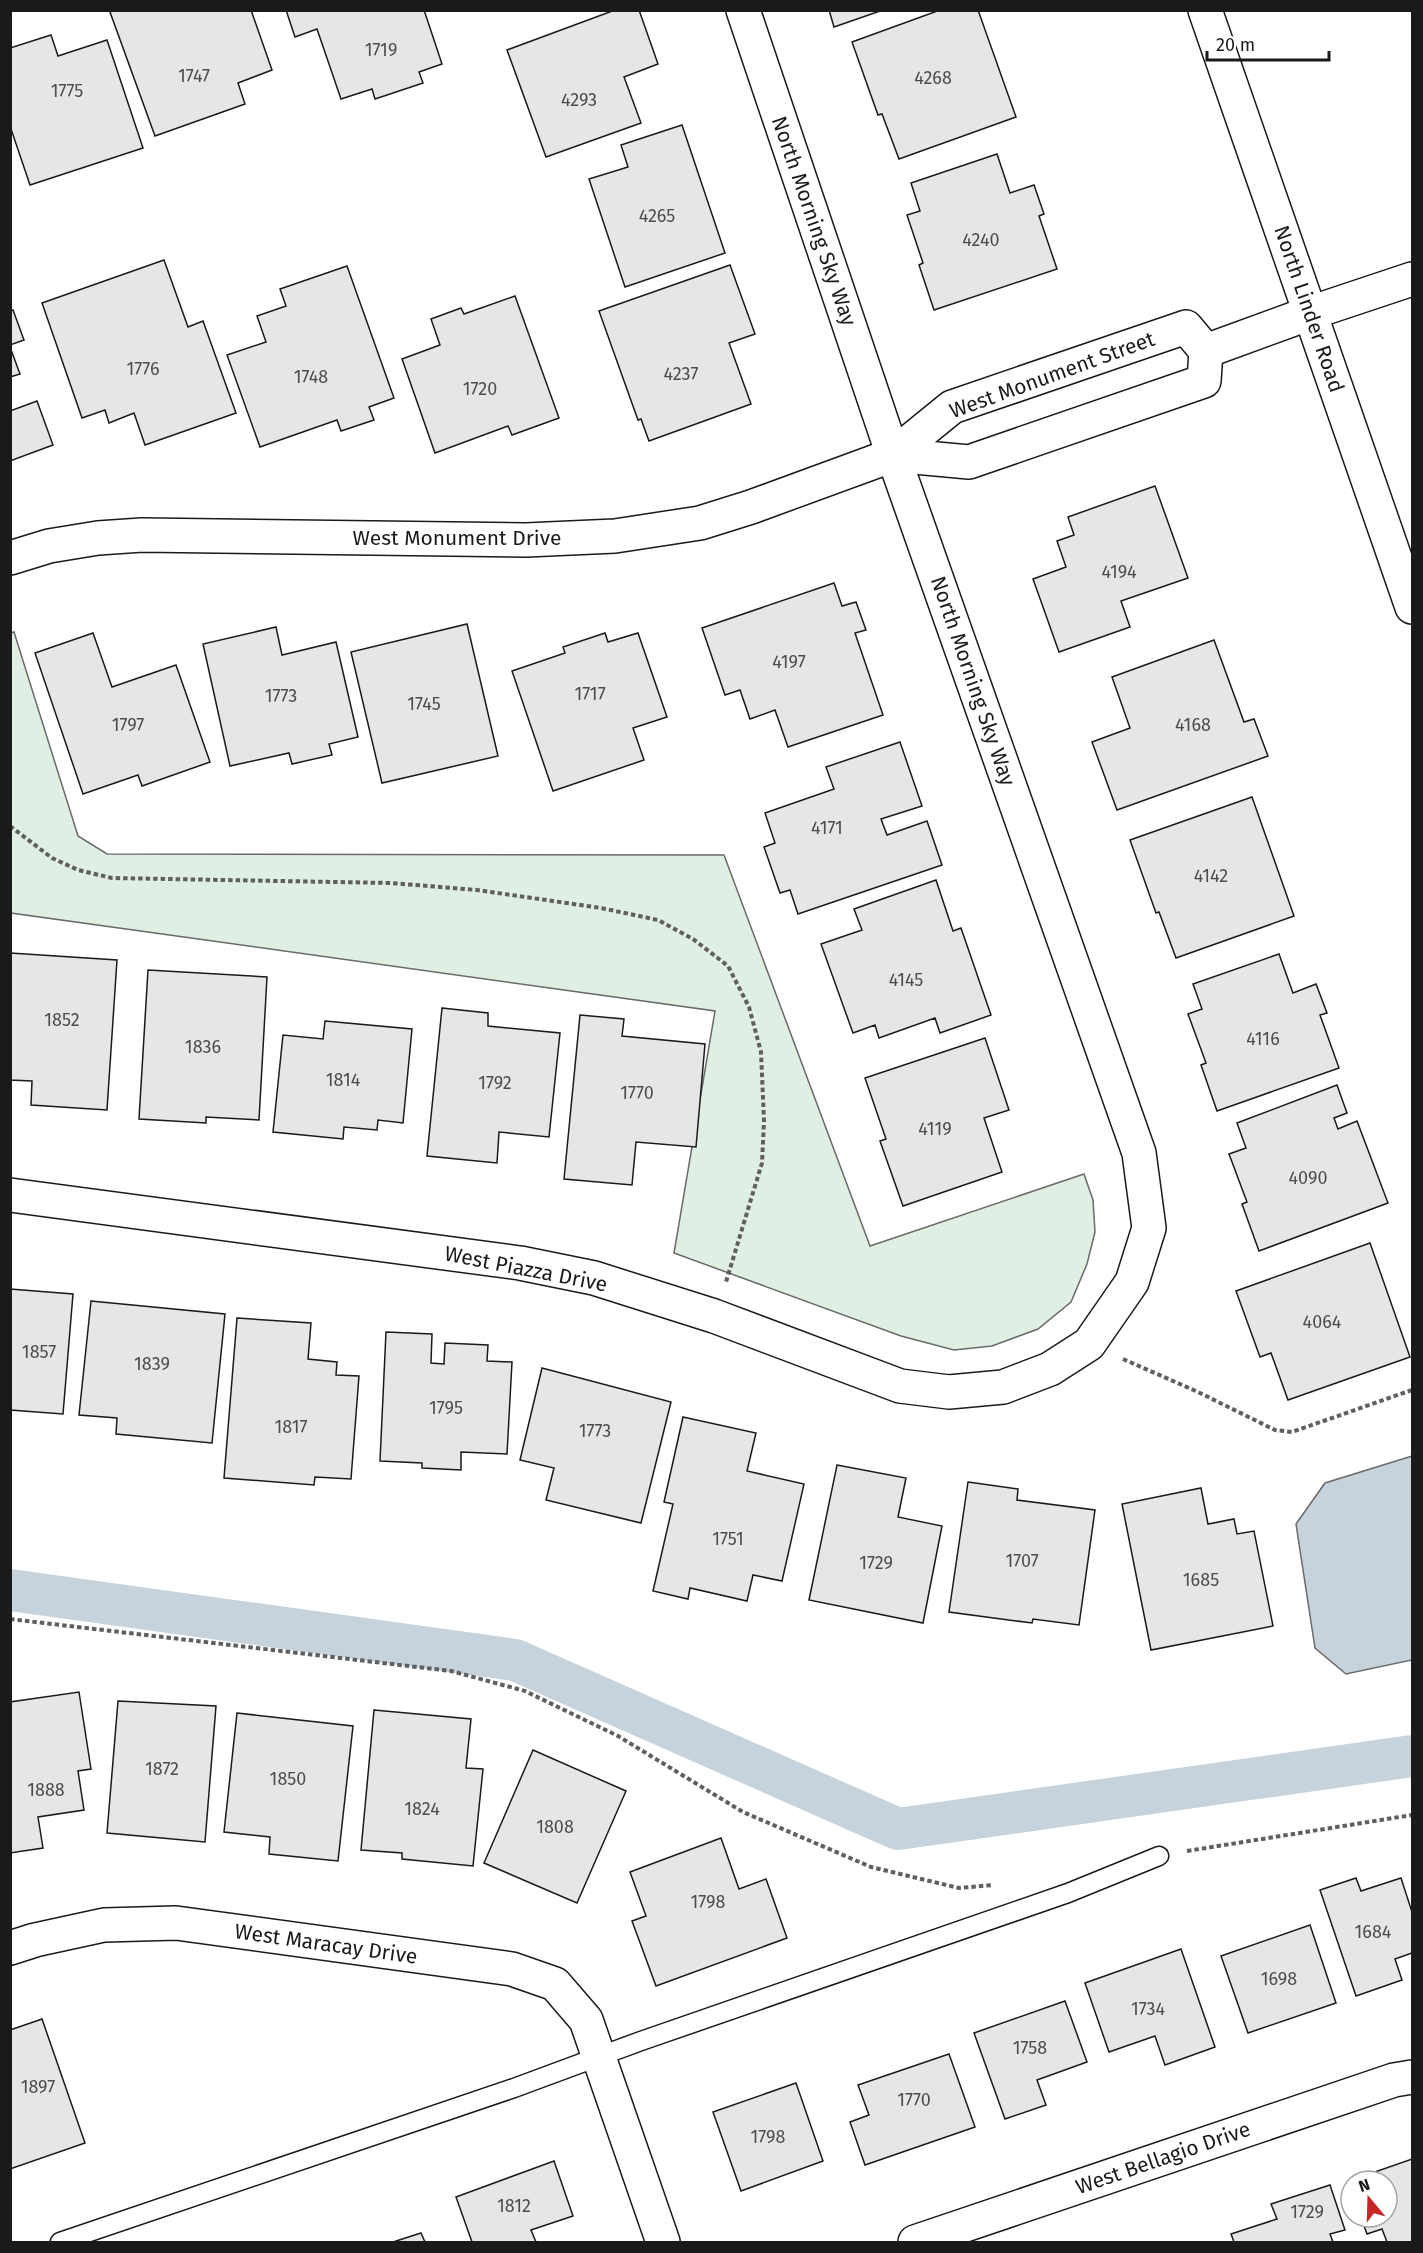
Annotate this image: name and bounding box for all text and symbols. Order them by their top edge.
scale bar [1207,24,1328,62]
text: 20 m [1216,34,1255,56]
house number: 1719 [365,39,397,61]
house number: 1747 [178,65,210,87]
house number: 4268 [914,67,952,89]
house number: 1775 [51,80,83,102]
house number: 4293 [561,89,597,111]
street label: North Morning Sky Way [766,113,862,330]
house number: 4265 [639,205,675,227]
street label: North Linder Road [1268,222,1350,396]
house number: 4240 [962,229,1000,251]
street label: West Monument Street [946,326,1159,424]
house number: 1776 [127,358,159,380]
house number: 4237 [664,363,698,385]
house number: 1748 [294,366,328,388]
house number: 1720 [463,378,497,400]
street label: West Monument Drive [353,525,561,551]
house number: 4194 [1101,561,1137,583]
street label: North Morning Sky Way [925,573,1021,790]
house number: 4197 [772,651,806,673]
house number: 1717 [574,683,606,705]
house number: 1773 [265,685,297,707]
house number: 1745 [407,693,441,715]
house number: 1797 [112,714,144,736]
house number: 4168 [1175,714,1211,736]
house number: 4171 [811,817,843,839]
house number: 4142 [1194,865,1228,887]
house number: 4145 [889,969,923,991]
house number: 1852 [44,1009,80,1031]
house number: 4116 [1246,1028,1280,1050]
house number: 1836 [185,1036,221,1058]
house number: 1814 [326,1069,361,1091]
house number: 1792 [478,1072,512,1094]
house number: 1770 [620,1082,654,1104]
house number: 4119 [918,1118,952,1140]
house number: 4090 [1289,1167,1327,1189]
street label: West Piazza Drive [442,1240,610,1298]
house number: 4064 [1303,1311,1342,1333]
house number: 1857 [22,1341,56,1363]
house number: 1839 [134,1353,170,1375]
house number: 1795 [429,1397,463,1419]
house number: 1817 [275,1416,307,1438]
house number: 1773 [579,1420,611,1442]
house number: 1751 [712,1528,744,1550]
house number: 1707 [1005,1550,1039,1572]
house number: 1729 [859,1552,893,1574]
house number: 1685 [1183,1569,1219,1591]
house number: 1872 [145,1758,179,1780]
house number: 1850 [270,1768,306,1790]
house number: 1888 [27,1779,65,1801]
house number: 1824 [404,1798,440,1820]
house number: 1808 [536,1816,574,1838]
house number: 1798 [691,1891,725,1913]
street label: West Maracay Drive [233,1918,419,1970]
house number: 1684 [1355,1921,1392,1943]
house number: 1698 [1261,1968,1297,1990]
house number: 1734 [1131,1998,1165,2020]
house number: 1758 [1013,2037,1047,2059]
house number: 1897 [21,2076,55,2098]
house number: 1770 [897,2089,931,2111]
street label: West Bellagio Drive [1072,2116,1254,2200]
house number: 1798 [751,2126,785,2148]
north arrow [1339,2169,1399,2229]
text: N [1356,2175,1372,2196]
house number: 1812 [497,2195,531,2217]
house number: 1729 [1290,2201,1324,2223]

